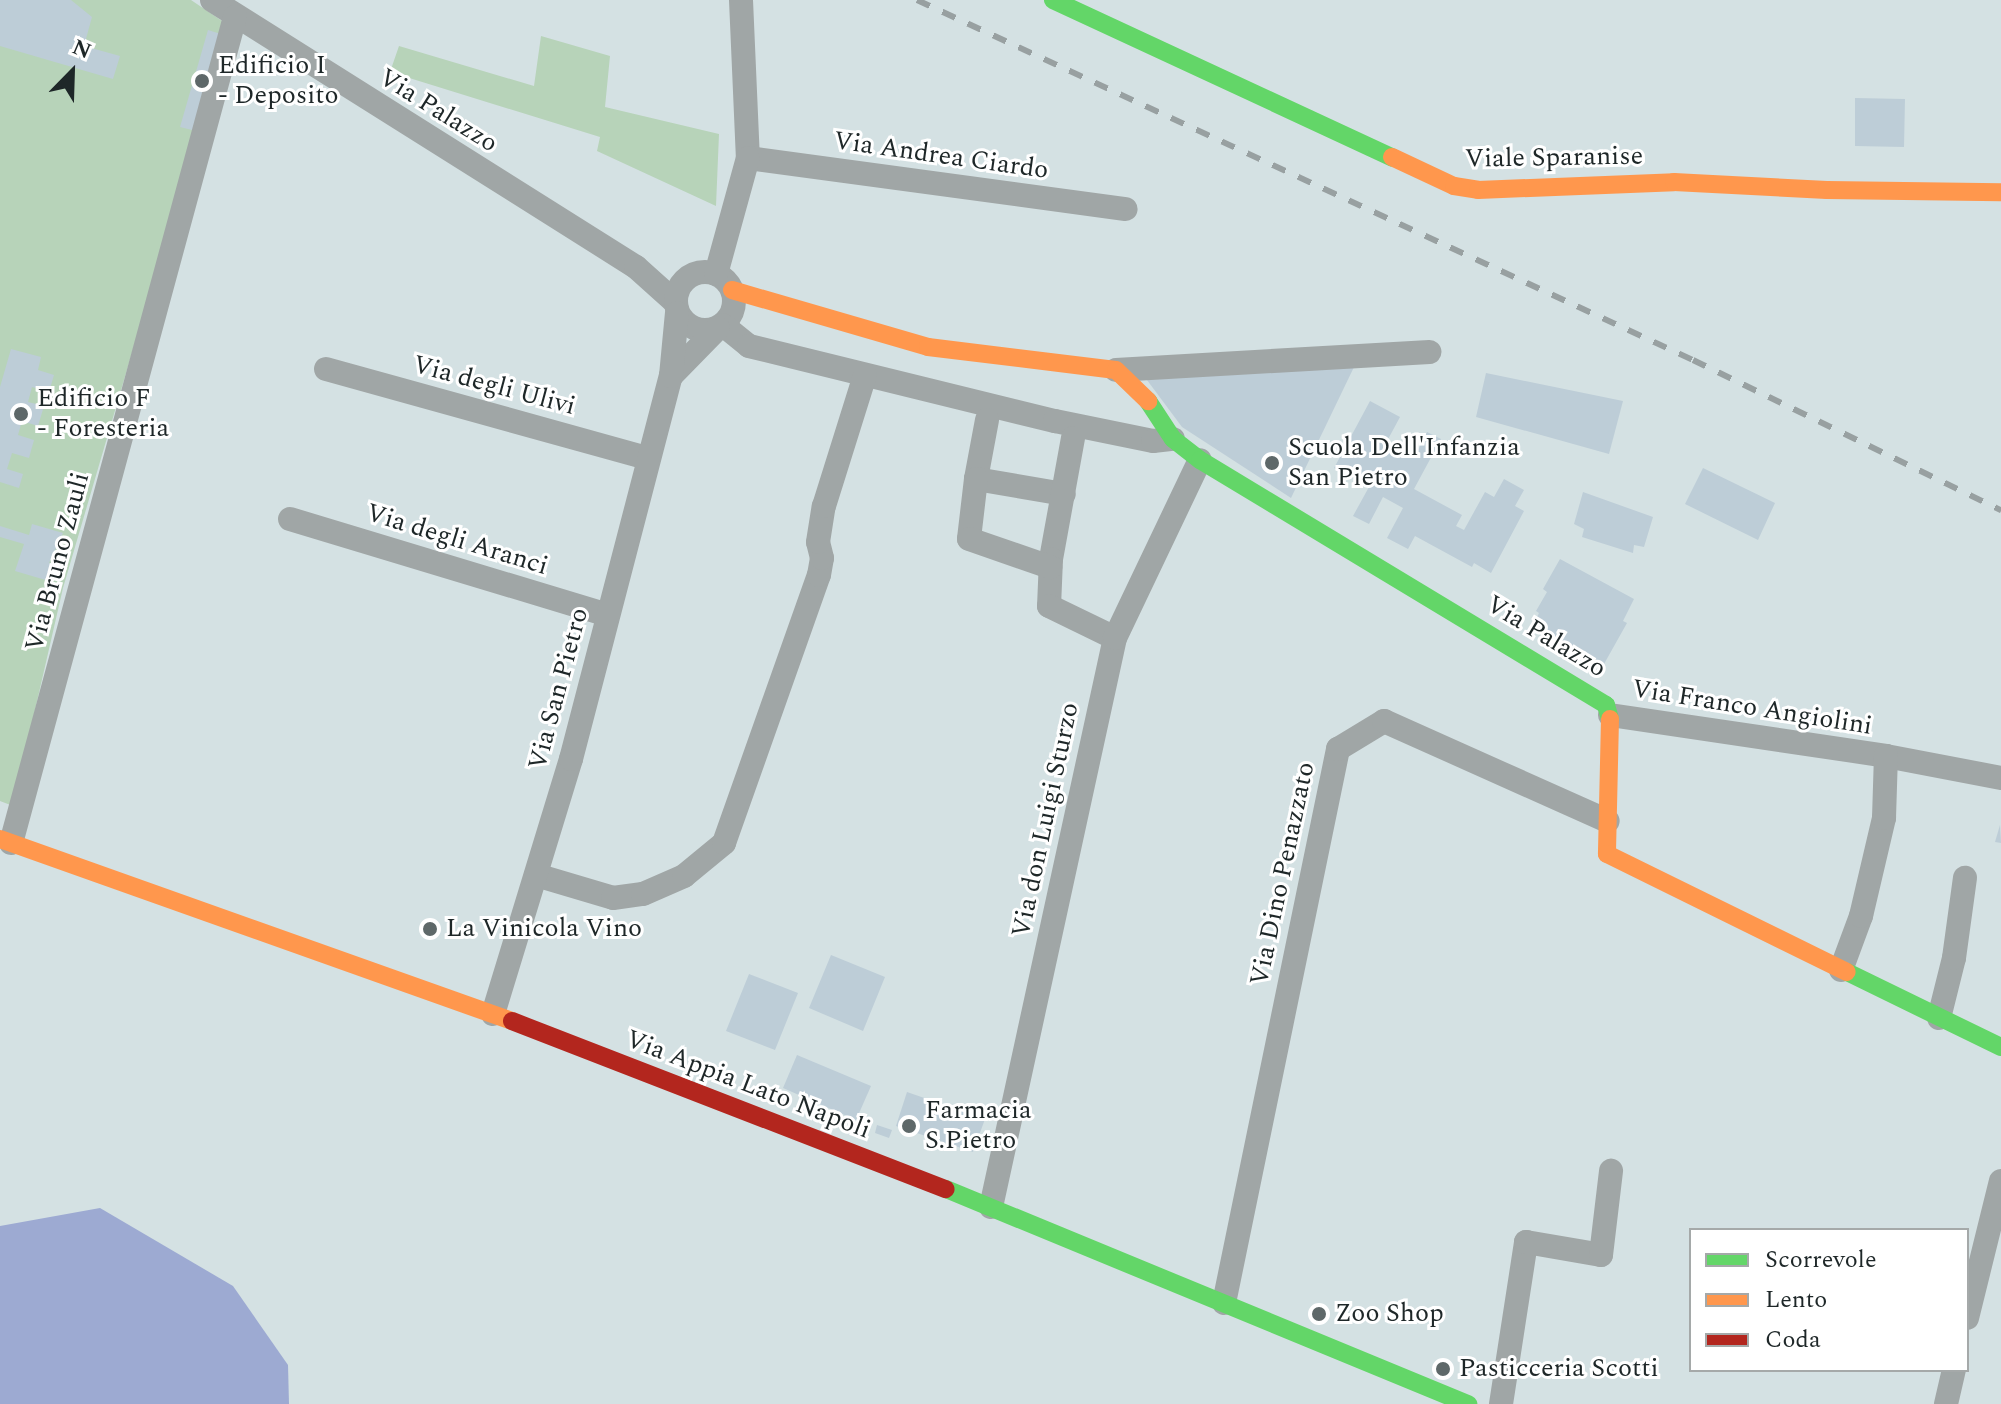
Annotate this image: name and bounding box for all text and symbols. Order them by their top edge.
text: N [67,31,96,68]
north arrow [32,32,112,112]
place label: Edificio I - Deposito [218,50,339,112]
street label: Via Palazzo [373,62,503,160]
marker: Edificio I - Deposito [193,72,211,90]
street label: Via Andrea Ciardo [832,125,1050,187]
street label: Viale Sparanise [1465,141,1643,175]
street label: Via degli Ulivi [409,349,579,423]
place label: Edificio F - Foresteria [37,383,169,444]
marker: Edificio F - Foresteria [12,405,30,423]
place label: Scuola Dell'Infanzia San Pietro [1288,432,1520,494]
marker: Scuola Dell'Infanzia San Pietro [1263,454,1281,472]
street label: Via Bruno Zauli [19,469,97,655]
street label: Via degli Aranci [362,498,552,582]
street label: Via Palazzo [1480,589,1612,685]
street label: Via San Pietro [522,605,596,773]
street label: Via Franco Angiolini [1630,674,1874,742]
street label: Via don Luigi Sturzo [1006,700,1086,940]
street label: Via Dino Penazzato [1244,759,1322,989]
place label: La Vinicola Vino [446,913,642,945]
marker: La Vinicola Vino [421,920,439,938]
street label: Via Appia Lato Napoli [621,1024,875,1146]
place label: Farmacia S.Pietro [925,1095,1032,1156]
marker: Farmacia S.Pietro [900,1117,918,1135]
legend [1689,1228,1969,1372]
text: Scorrevole [1765,1242,1877,1278]
text: Lento [1765,1282,1827,1318]
place label: Zoo Shop [1335,1298,1444,1330]
marker: Zoo Shop [1310,1305,1328,1323]
text: Coda [1765,1322,1821,1358]
place label: Pasticceria Scotti [1459,1353,1659,1385]
marker: Pasticceria Scotti [1434,1360,1452,1378]

